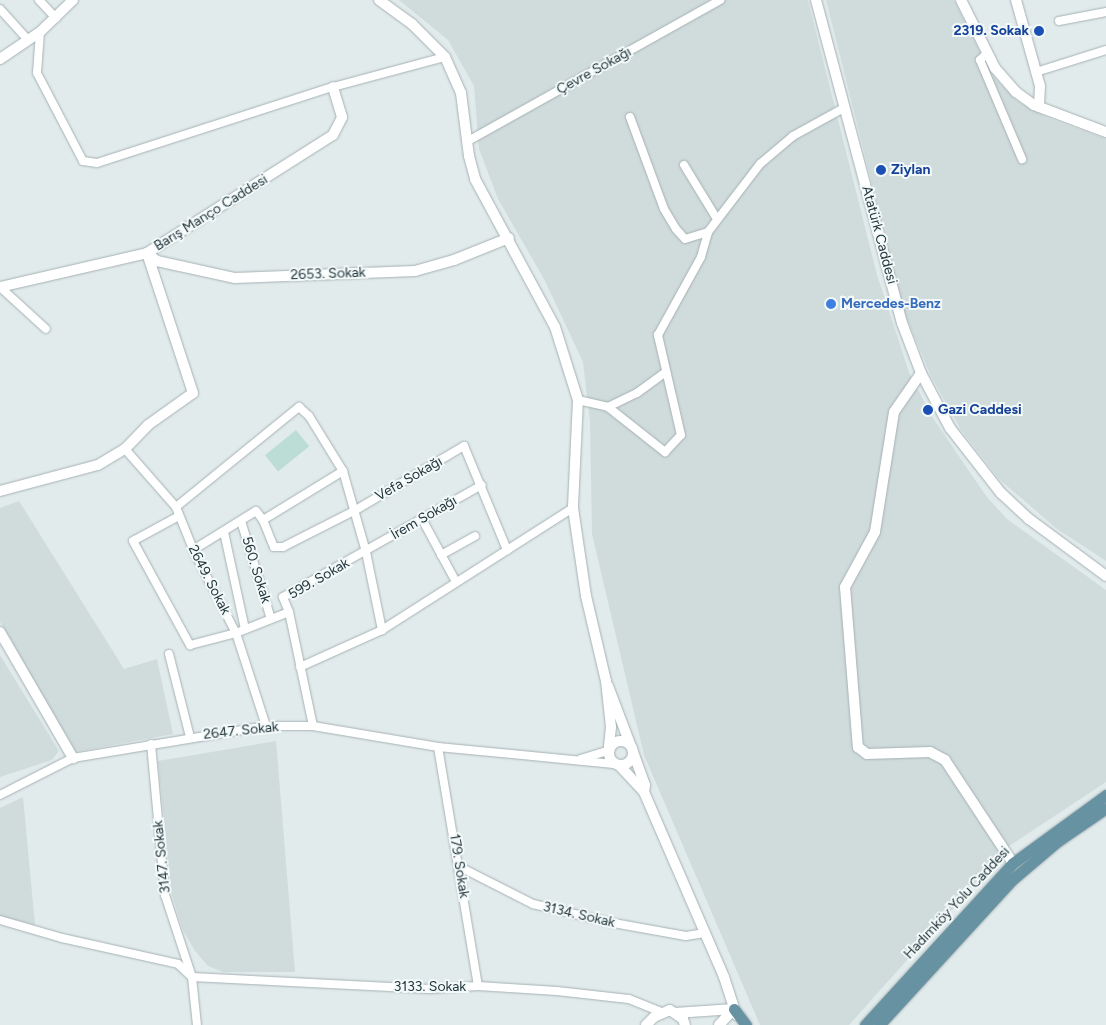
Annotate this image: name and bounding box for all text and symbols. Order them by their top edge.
place label: 2319. Sokak [953,23,1029,39]
marker: 2319. Sokak [1033,25,1045,37]
street label: Çevre Sokağı [554,44,634,98]
place label: Ziylan [891,162,930,178]
marker: Ziylan [875,164,887,176]
street label: Barış Manço Caddesi [151,171,271,255]
street label: Atatürk Caddesi [858,184,900,286]
street label: 2653. Sokak [290,264,366,284]
place label: Mercedes-Benz [841,296,941,312]
marker: Mercedes-Benz [825,298,837,310]
place label: Gazi Caddesi [938,402,1022,418]
marker: Gazi Caddesi [922,404,934,416]
street label: Vefa Sokağı [373,453,445,505]
street label: İrem Sokağı [388,492,460,544]
street label: 560. Sokak [238,535,274,605]
street label: 2649. Sokak [184,542,234,618]
street label: 599. Sokak [286,555,352,603]
street label: 2647. Sokak [203,719,279,743]
street label: 3147. Sokak [150,820,174,894]
street label: 179. Sokak [446,833,472,899]
street label: Hadımköy Yolu Caddesi [901,843,1013,963]
street label: 3134. Sokak [541,899,617,931]
street label: 3133. Sokak [394,979,466,995]

